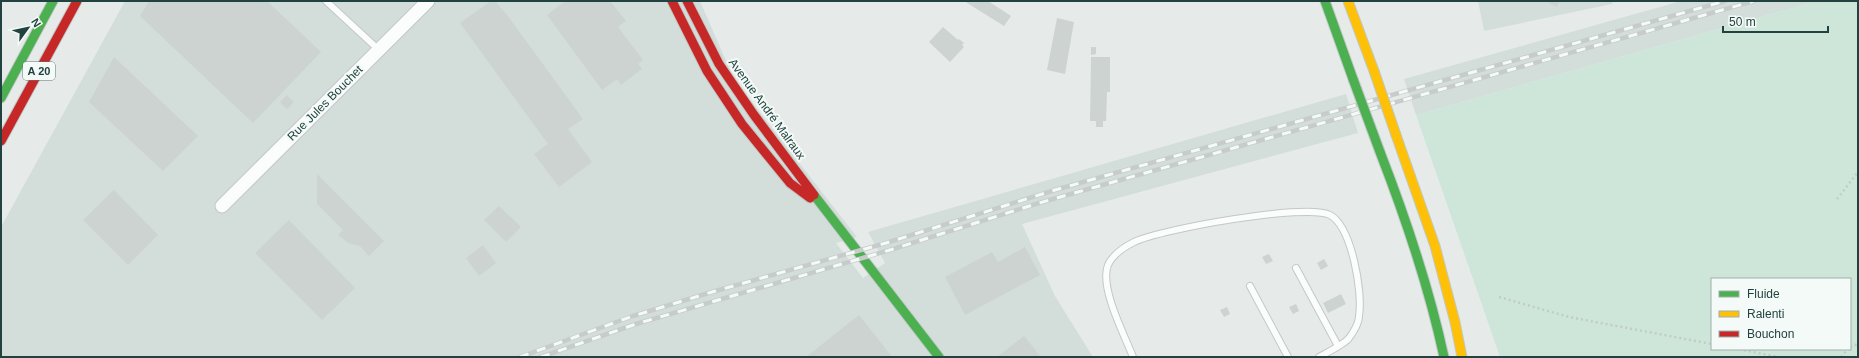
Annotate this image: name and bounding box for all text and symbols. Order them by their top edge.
north arrow [8,8,48,48]
scale bar [1723,8,1828,34]
text: 50 m [1729,15,1756,29]
text: N [29,16,44,29]
street label: Avenue André Malraux [726,56,808,162]
road number: A 20 [23,62,55,80]
street label: Rue Jules Bouchet [284,62,366,144]
legend [1711,278,1851,350]
text: Fluide [1747,287,1780,301]
text: Ralenti [1747,307,1784,321]
text: Bouchon [1747,327,1794,341]

